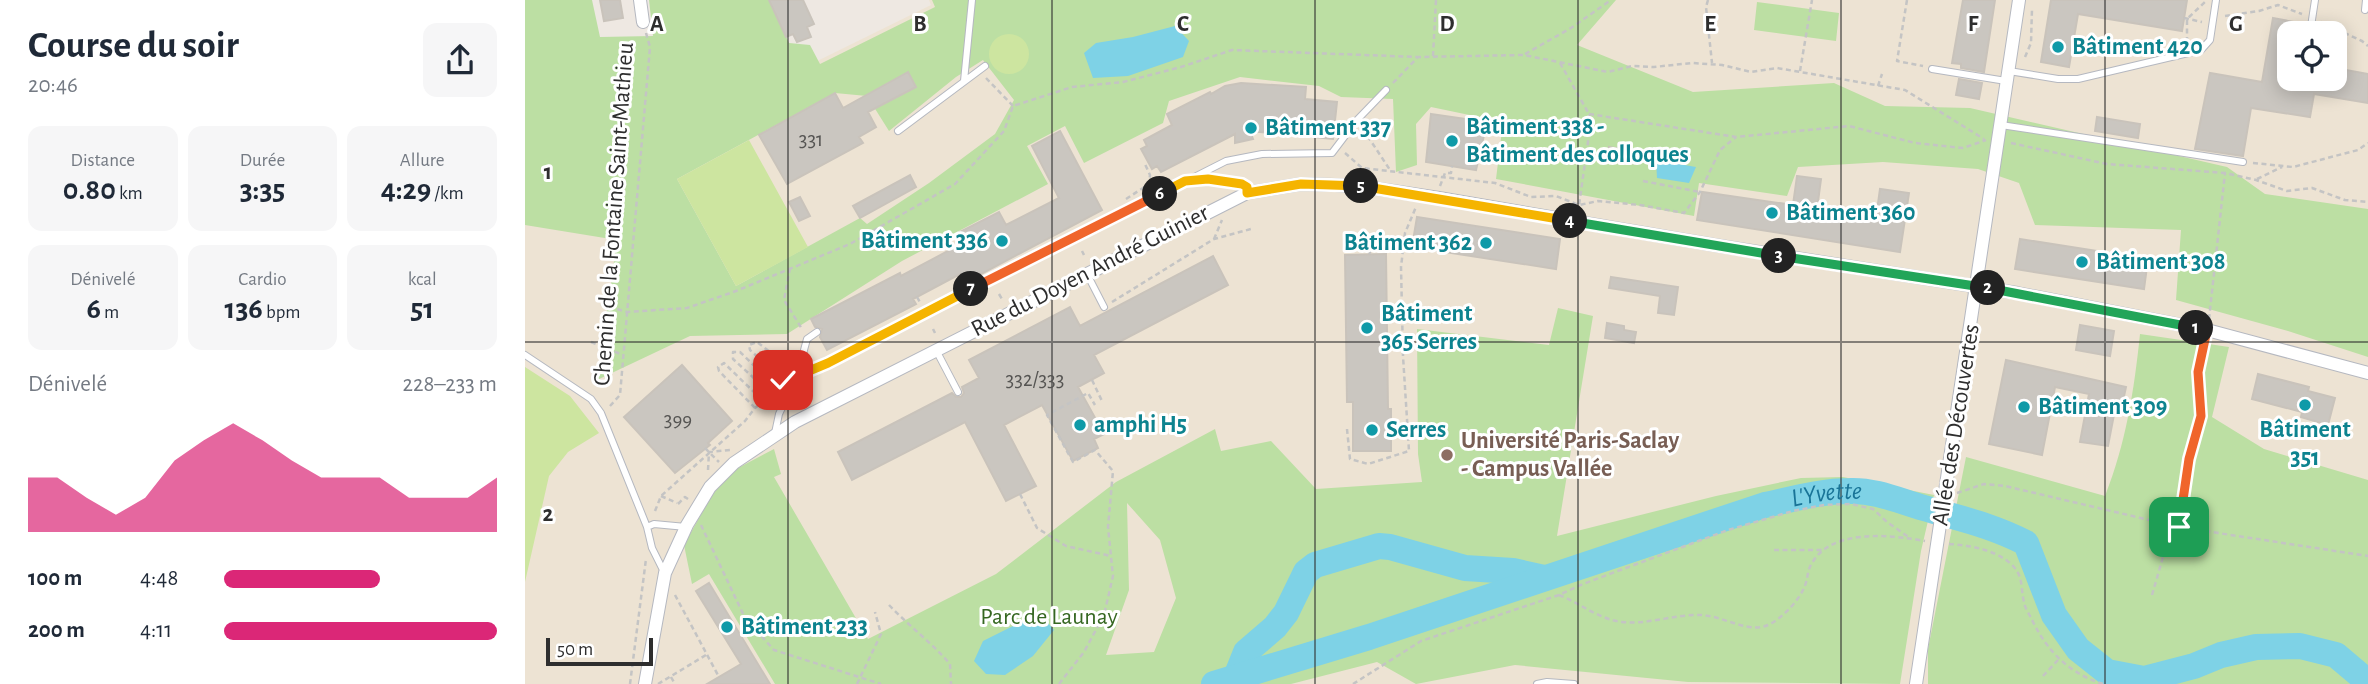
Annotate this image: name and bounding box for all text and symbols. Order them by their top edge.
text: A [650,13,664,36]
text: B [913,13,927,36]
text: C [1177,13,1189,36]
text: D [1439,13,1455,36]
text: E [1704,13,1716,36]
text: F [1968,13,1979,36]
text: G [2229,13,2243,36]
map controls [2277,21,2347,91]
button: locate [2277,21,2347,91]
button: share [423,23,497,97]
text: Course du soir [28,27,239,65]
place label: Bâtiment 420 [2072,35,2203,59]
marker: Bâtiment 420 [2050,39,2066,55]
street label: Chemin de la Fontaine Saint-Mathieu [590,41,638,387]
text: 20:46 [28,74,78,97]
place label: Bâtiment 338 - Bâtiment des colloques [1466,115,1689,167]
place label: Bâtiment 337 [1265,116,1391,140]
marker: Bâtiment 337 [1243,120,1259,136]
house number: 331 [799,129,823,150]
marker: Bâtiment 338 - Bâtiment des colloques [1444,133,1460,149]
text: Distance [71,151,135,170]
text: Durée [240,151,285,170]
text: Allure [400,151,445,170]
text: 1 [544,161,552,184]
pin: 5 [1343,168,1379,204]
text: 0.80 [63,175,116,205]
text: 3:35 [240,175,285,205]
text: 4:29 [381,175,431,205]
pin: 6 [1143,176,1177,212]
text: 5 [1356,176,1365,195]
text: km [116,184,143,203]
text: /km [431,184,464,203]
text: 6 [1155,184,1164,203]
street label: Rue du Doyen André Guinier [967,200,1213,341]
place label: Bâtiment 360 [1786,201,1915,225]
pin: 4 [1553,204,1587,238]
marker: Bâtiment 360 [1764,205,1780,221]
text: 4 [1565,211,1574,230]
place label: Bâtiment 336 [861,229,988,253]
place label: Bâtiment 362 [1344,231,1472,255]
marker: Bâtiment 336 [994,233,1010,249]
marker: Bâtiment 362 [1478,235,1494,251]
pin: 3 [1761,238,1797,274]
text: 3 [1774,246,1783,265]
place label: Bâtiment 308 [2096,250,2226,274]
marker: Bâtiment 308 [2074,254,2090,270]
text: Dénivelé [70,270,136,289]
text: Cardio [238,270,287,289]
text: kcal [408,270,437,289]
pin: 2 [1971,270,2005,306]
pin: 7 [953,272,989,306]
text: 2 [1983,278,1992,297]
text: 7 [966,279,975,298]
text: 6 [86,294,101,324]
text: 136 [225,294,263,324]
text: 51 [410,294,434,324]
place label: Bâtiment 365 Serres [1381,302,1477,354]
text: m [101,303,119,322]
text: bpm [263,303,300,322]
pin: 1 [2179,310,2213,346]
text: 1 [2192,318,2199,337]
marker: Bâtiment 365 Serres [1359,320,1375,336]
street label: Allée des Découvertes [1928,323,1984,527]
pin [753,350,813,410]
icon: check [764,361,802,399]
house number: 332/333 [1006,369,1064,390]
text: Dénivelé [28,373,107,396]
text: 228–233 m [403,373,497,396]
place label: Bâtiment 309 [2038,395,2167,419]
marker: Bâtiment 351 [2297,397,2313,413]
marker: Bâtiment 309 [2016,399,2032,415]
house number: 399 [664,409,692,430]
place label: amphi H5 [1094,413,1187,437]
marker: amphi H5 [1072,417,1088,433]
place label: Serres [1386,418,1446,442]
place label: Bâtiment 351 [2259,418,2351,470]
marker: Serres [1364,422,1380,438]
place label: Université Paris-Saclay - Campus Vallée [1461,429,1680,481]
marker: Université Paris-Saclay - Campus Vallée [1439,447,1455,463]
water label: L'Yvette [1789,478,1863,512]
pin [2149,497,2209,557]
text: 2 [543,503,554,526]
icon: arrive [2160,508,2198,546]
text: 100 m [28,567,82,590]
text: 4:48 [140,567,178,590]
park label: Parc de Launay [980,605,1118,629]
place label: Bâtiment 233 [741,615,868,639]
text: 200 m [28,619,85,642]
text: 4:11 [140,619,172,642]
marker: Bâtiment 233 [719,619,735,635]
scale bar [546,635,653,667]
text: 50 m [557,640,593,659]

